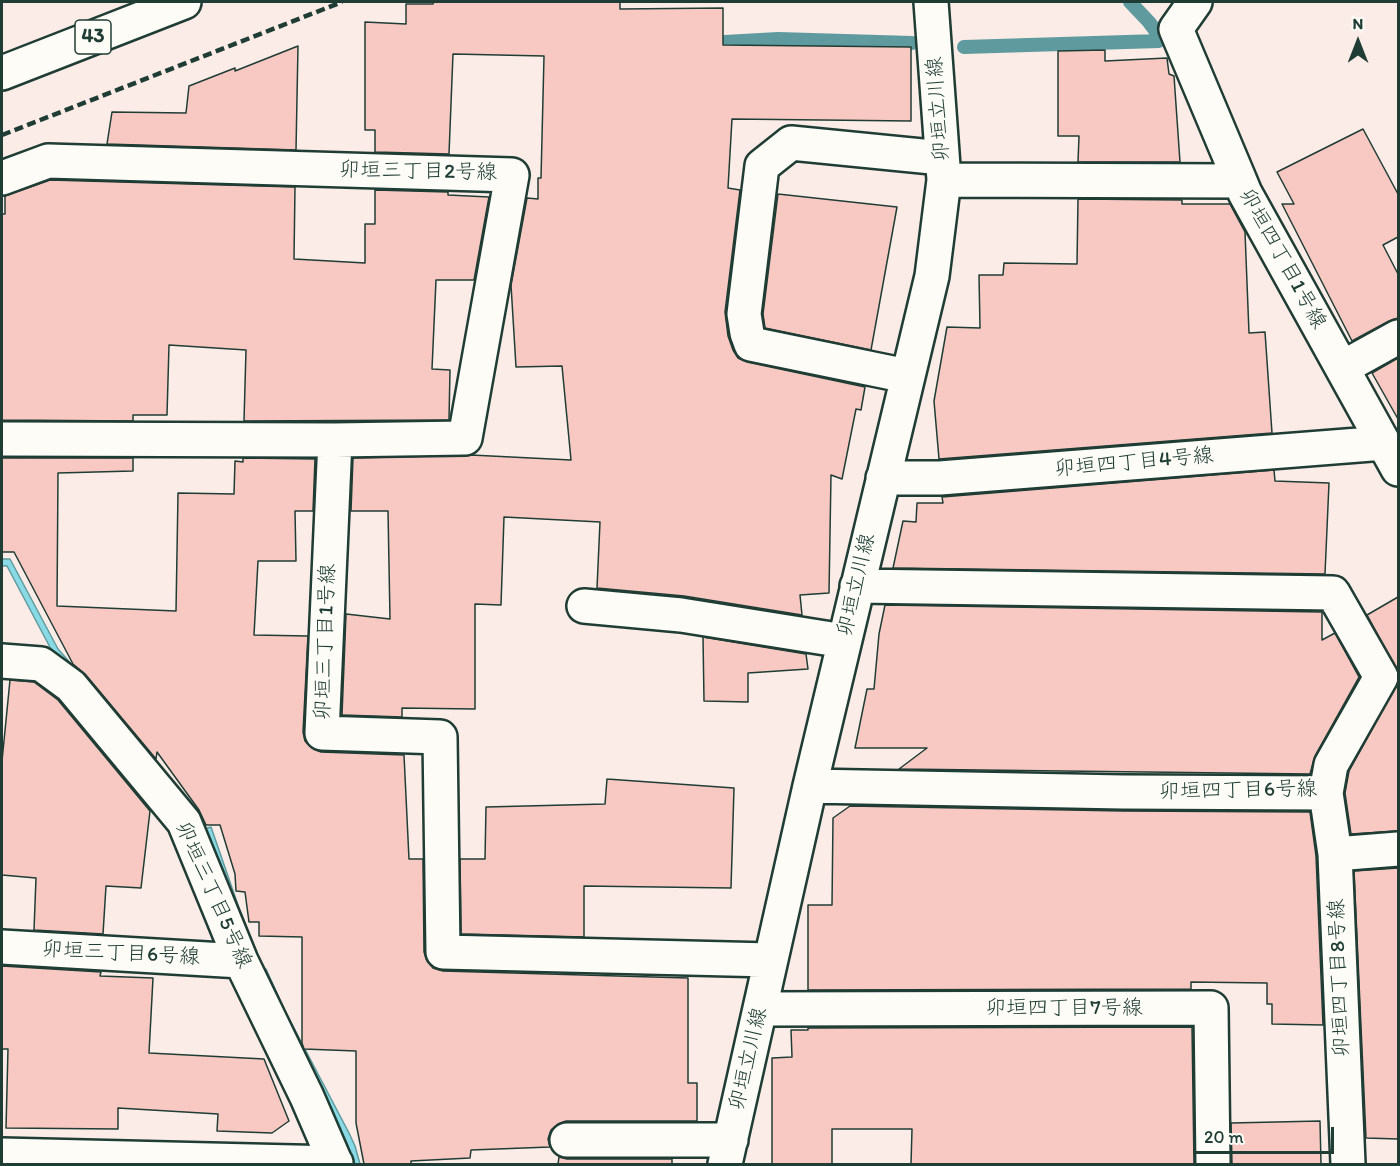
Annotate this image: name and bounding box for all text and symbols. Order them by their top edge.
north arrow [1328,12,1388,72]
text: N [1353,14,1363,33]
road number: 43 [75,20,111,54]
street label: 卯垣立川線 [923,56,955,162]
street label: 卯垣三丁目2号線 [339,158,497,186]
street label: 卯垣四丁目1号線 [1233,184,1331,334]
street label: 卯垣四丁目4号線 [1053,443,1215,483]
street label: 卯垣立川線 [833,531,881,639]
street label: 卯垣三丁目1号線 [311,563,341,721]
street label: 卯垣四丁目6号線 [1159,777,1317,805]
street label: 卯垣三丁目5号線 [169,818,257,972]
street label: 卯垣四丁目8号線 [1325,898,1355,1058]
street label: 卯垣三丁目6号線 [41,937,201,971]
street label: 卯垣四丁目7号線 [985,996,1143,1022]
street label: 卯垣立川線 [725,1005,773,1113]
scale bar [1196,1115,1337,1153]
text: 20 m [1204,1126,1244,1148]

